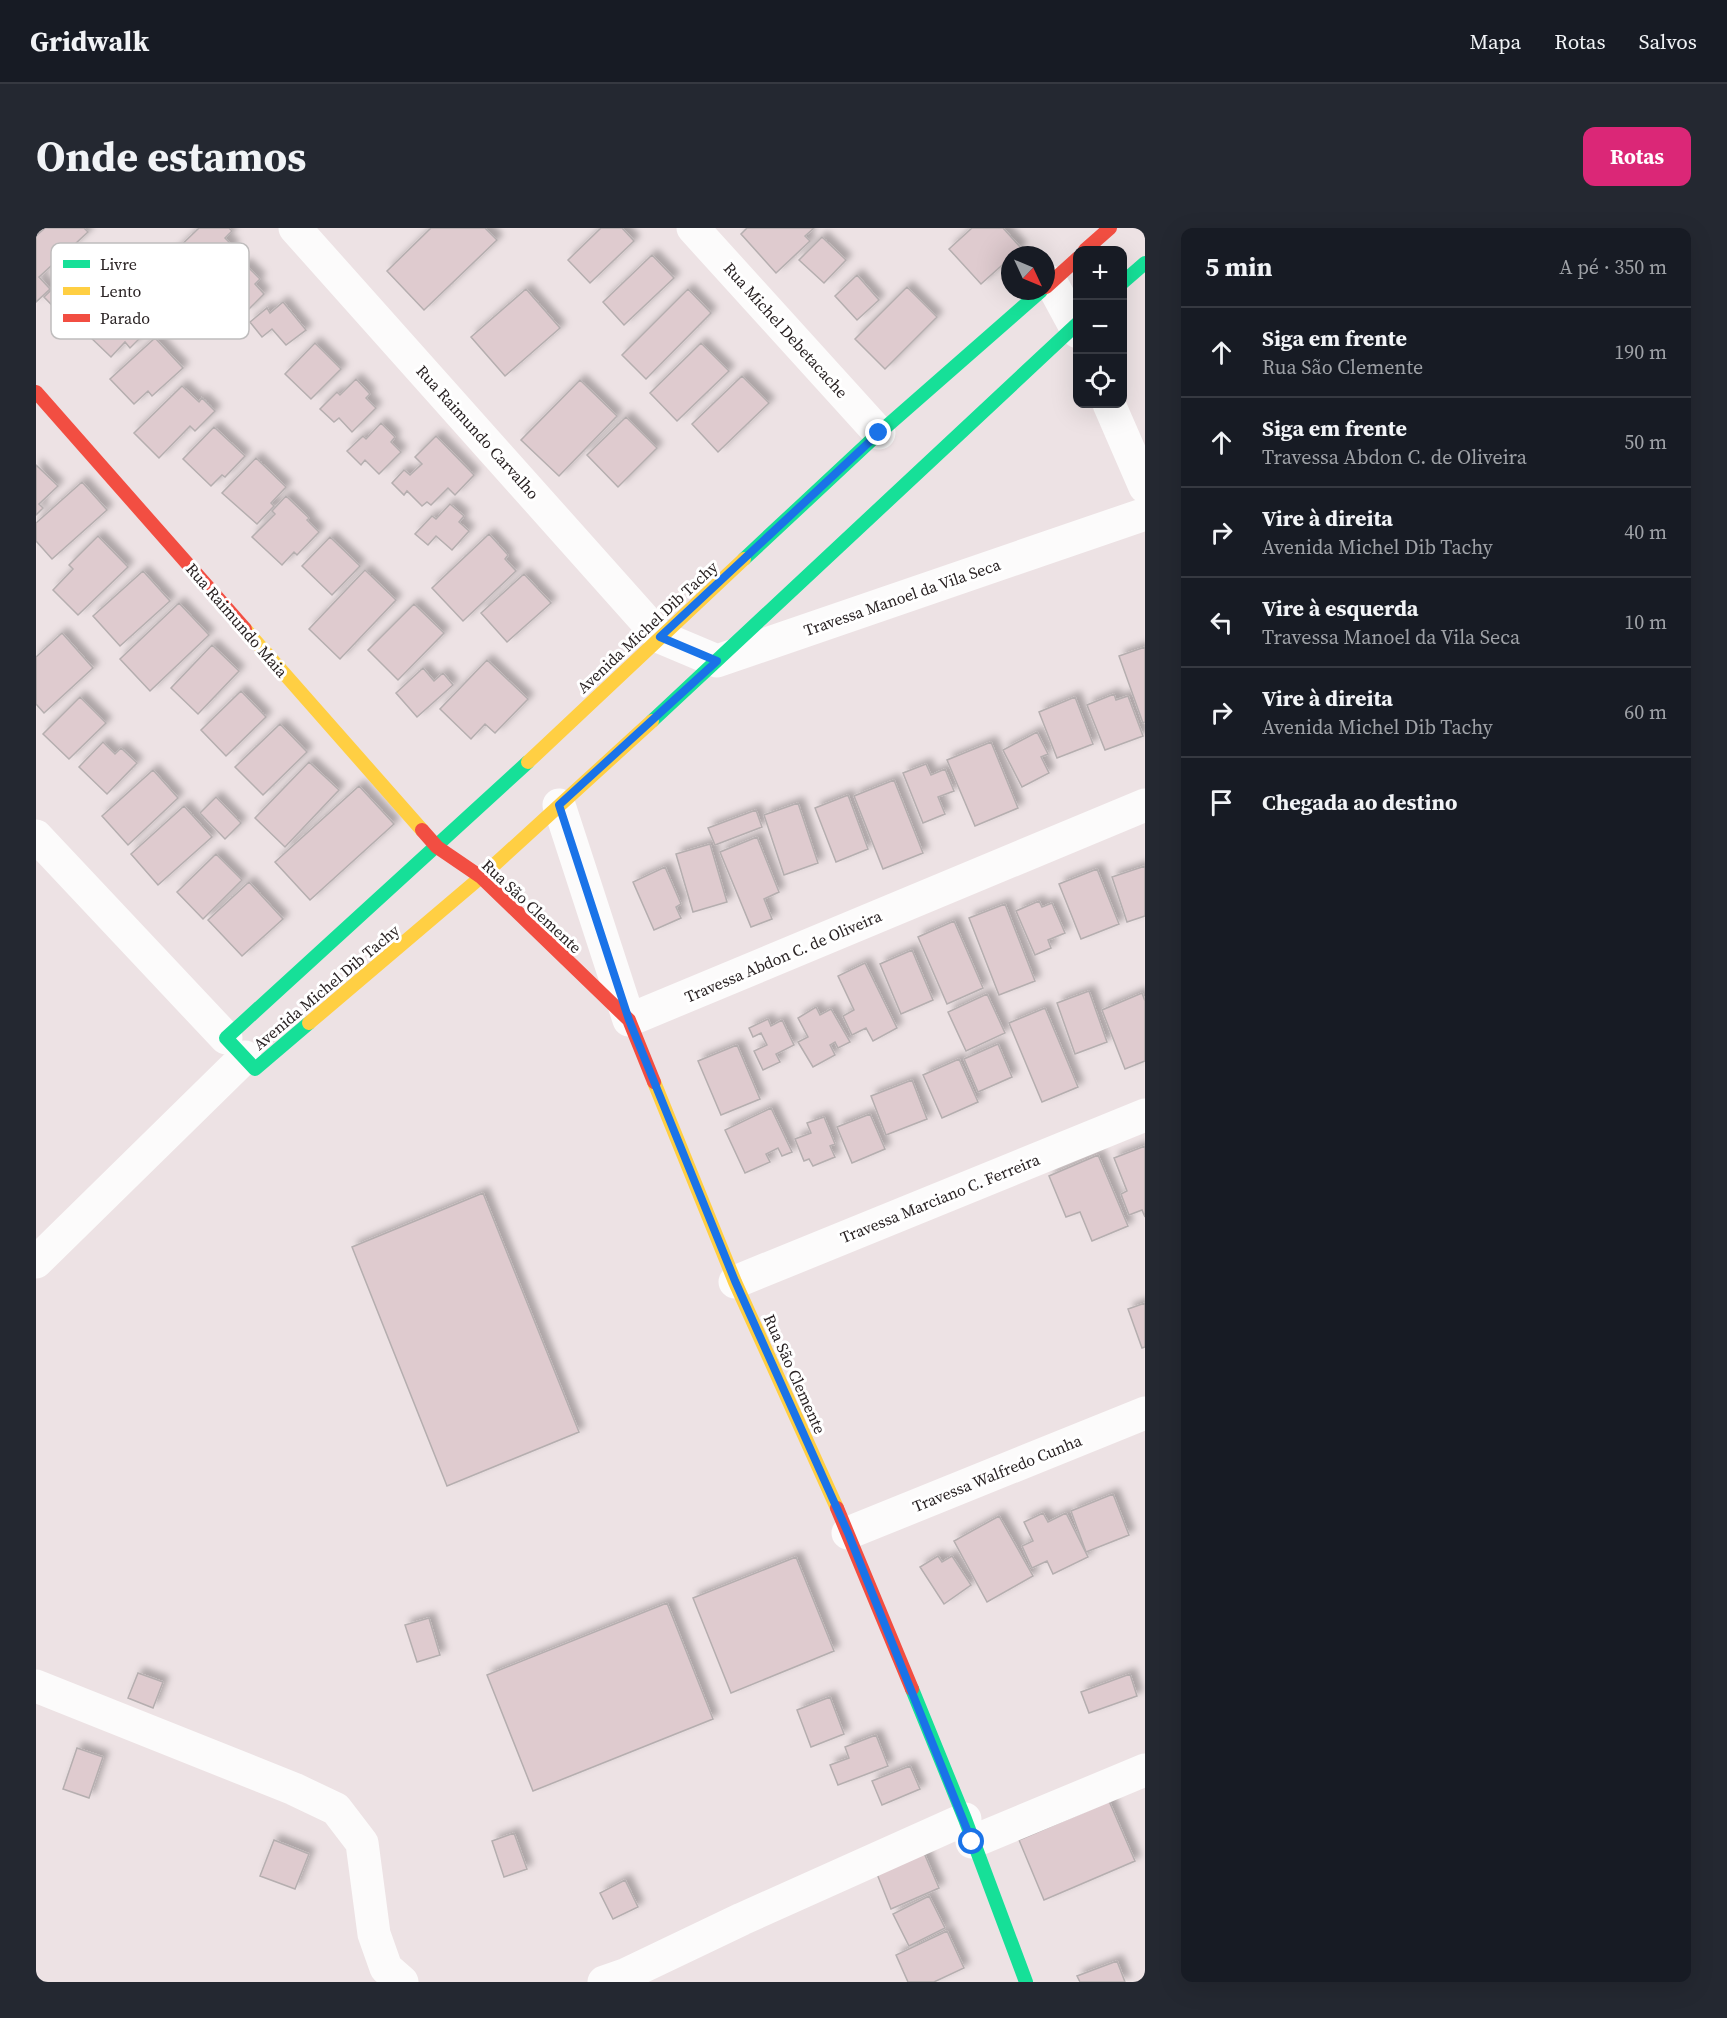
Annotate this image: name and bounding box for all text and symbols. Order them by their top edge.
text: Gridwalk [30,22,149,60]
text: Mapa [1470,27,1521,56]
text: Rotas [1554,27,1606,56]
text: Salvos [1639,27,1697,56]
text: Onde estamos [36,127,306,185]
button: Rotas [1583,127,1691,186]
legend [51,243,249,339]
north arrow [1001,246,1055,300]
map controls [1073,246,1127,408]
button: + [1073,246,1127,300]
text: 5 min [1205,249,1272,285]
text: Livre [100,253,137,275]
text: A pé · 350 m [1559,253,1667,281]
street label: Rua Michel Debetacache [719,257,853,403]
text: Lento [100,280,142,302]
button: − [1073,300,1127,354]
text: Parado [100,307,150,329]
text: Siga em frente [1262,323,1407,353]
icon: ahead [1205,336,1238,369]
text: 190 m [1614,338,1667,366]
text: Rua São Clemente [1262,353,1423,381]
button: locate [1073,354,1127,408]
street label: Rua Raimundo Carvalho [412,360,545,504]
text: Siga em frente [1262,413,1407,443]
route end [865,419,891,445]
icon: ahead [1205,426,1238,459]
text: 50 m [1624,428,1667,456]
text: Travessa Abdon C. de Oliveira [1262,443,1527,471]
text: Vire à direita [1262,503,1393,533]
icon: right [1205,516,1238,549]
text: 40 m [1624,518,1667,546]
text: Avenida Michel Dib Tachy [1262,533,1493,561]
street label: Travessa Manoel da Vila Seca [801,553,1004,641]
street label: Avenida Michel Dib Tachy [572,555,723,698]
street label: Rua Raimundo Maia [181,558,293,683]
text: Vire à esquerda [1262,593,1418,623]
icon: left [1205,606,1238,639]
text: 10 m [1624,608,1667,636]
text: Travessa Manoel da Vila Seca [1262,623,1520,651]
text: Vire à direita [1262,683,1393,713]
icon: right [1205,696,1238,729]
text: 60 m [1624,698,1667,726]
text: Avenida Michel Dib Tachy [1262,713,1493,741]
icon: arrive [1205,786,1238,819]
text: Chegada ao destino [1262,787,1457,817]
street label: Rua São Clemente [477,854,587,958]
street label: Travessa Abdon C. de Oliveira [681,904,886,1008]
street label: Avenida Michel Dib Tachy [248,919,404,1055]
street label: Travessa Marciano C. Ferreira [837,1148,1044,1248]
street label: Rua São Clemente [759,1311,831,1437]
street label: Travessa Walfredo Cunha [909,1429,1086,1517]
route start [958,1828,984,1854]

